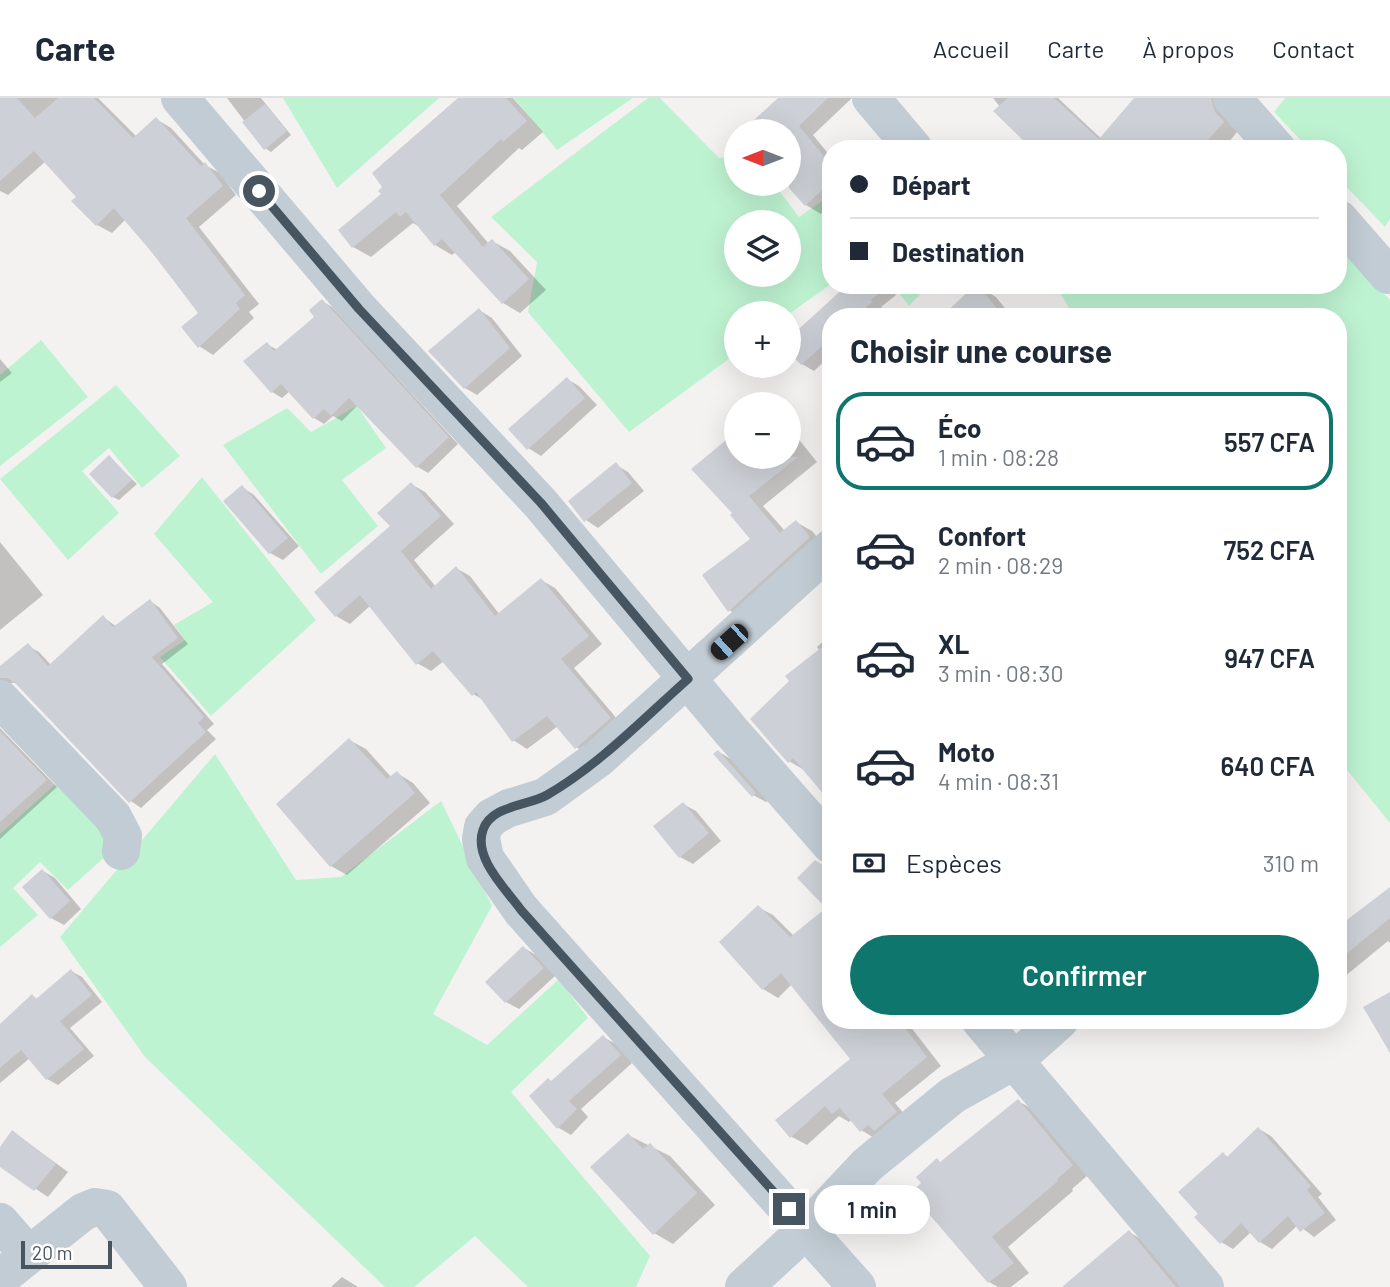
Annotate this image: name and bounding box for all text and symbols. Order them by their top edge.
text: Carte [35,28,116,68]
text: Accueil [933,34,1009,63]
text: Carte [1047,34,1104,63]
text: À propos [1142,34,1234,63]
text: Contact [1272,34,1355,63]
north arrow [724,119,802,196]
map controls [724,119,801,469]
text: Départ [892,169,971,200]
route start [243,175,275,207]
button: layers [724,210,801,287]
text: Destination [892,236,1025,267]
button: + [724,301,801,378]
text: Choisir une course [850,331,1112,369]
button: − [724,392,801,469]
icon: car [854,410,917,473]
text: Éco [938,412,981,443]
text: 557 CFA [1224,426,1315,457]
text: 1 min · 08:28 [938,443,1059,471]
icon: car [854,518,917,581]
text: Confort [938,520,1026,551]
text: 752 CFA [1223,534,1315,565]
text: 2 min · 08:29 [938,551,1063,579]
car [707,620,752,664]
icon: car [854,626,917,689]
text: XL [938,628,969,659]
text: 947 CFA [1224,642,1315,673]
text: 3 min · 08:30 [938,659,1063,687]
icon: car [854,734,917,797]
text: Moto [938,736,995,767]
text: 640 CFA [1221,750,1315,781]
text: 4 min · 08:31 [938,767,1059,795]
icon: cash [850,844,888,882]
text: Espèces [906,847,1002,878]
text: 310 m [1263,849,1319,877]
button: Confirmer [850,935,1319,1015]
callout: 1 min [814,1184,929,1234]
route end [773,1193,805,1225]
text: 1 min [847,1195,897,1223]
scale bar [21,1238,112,1270]
text: 20 m [32,1241,72,1264]

